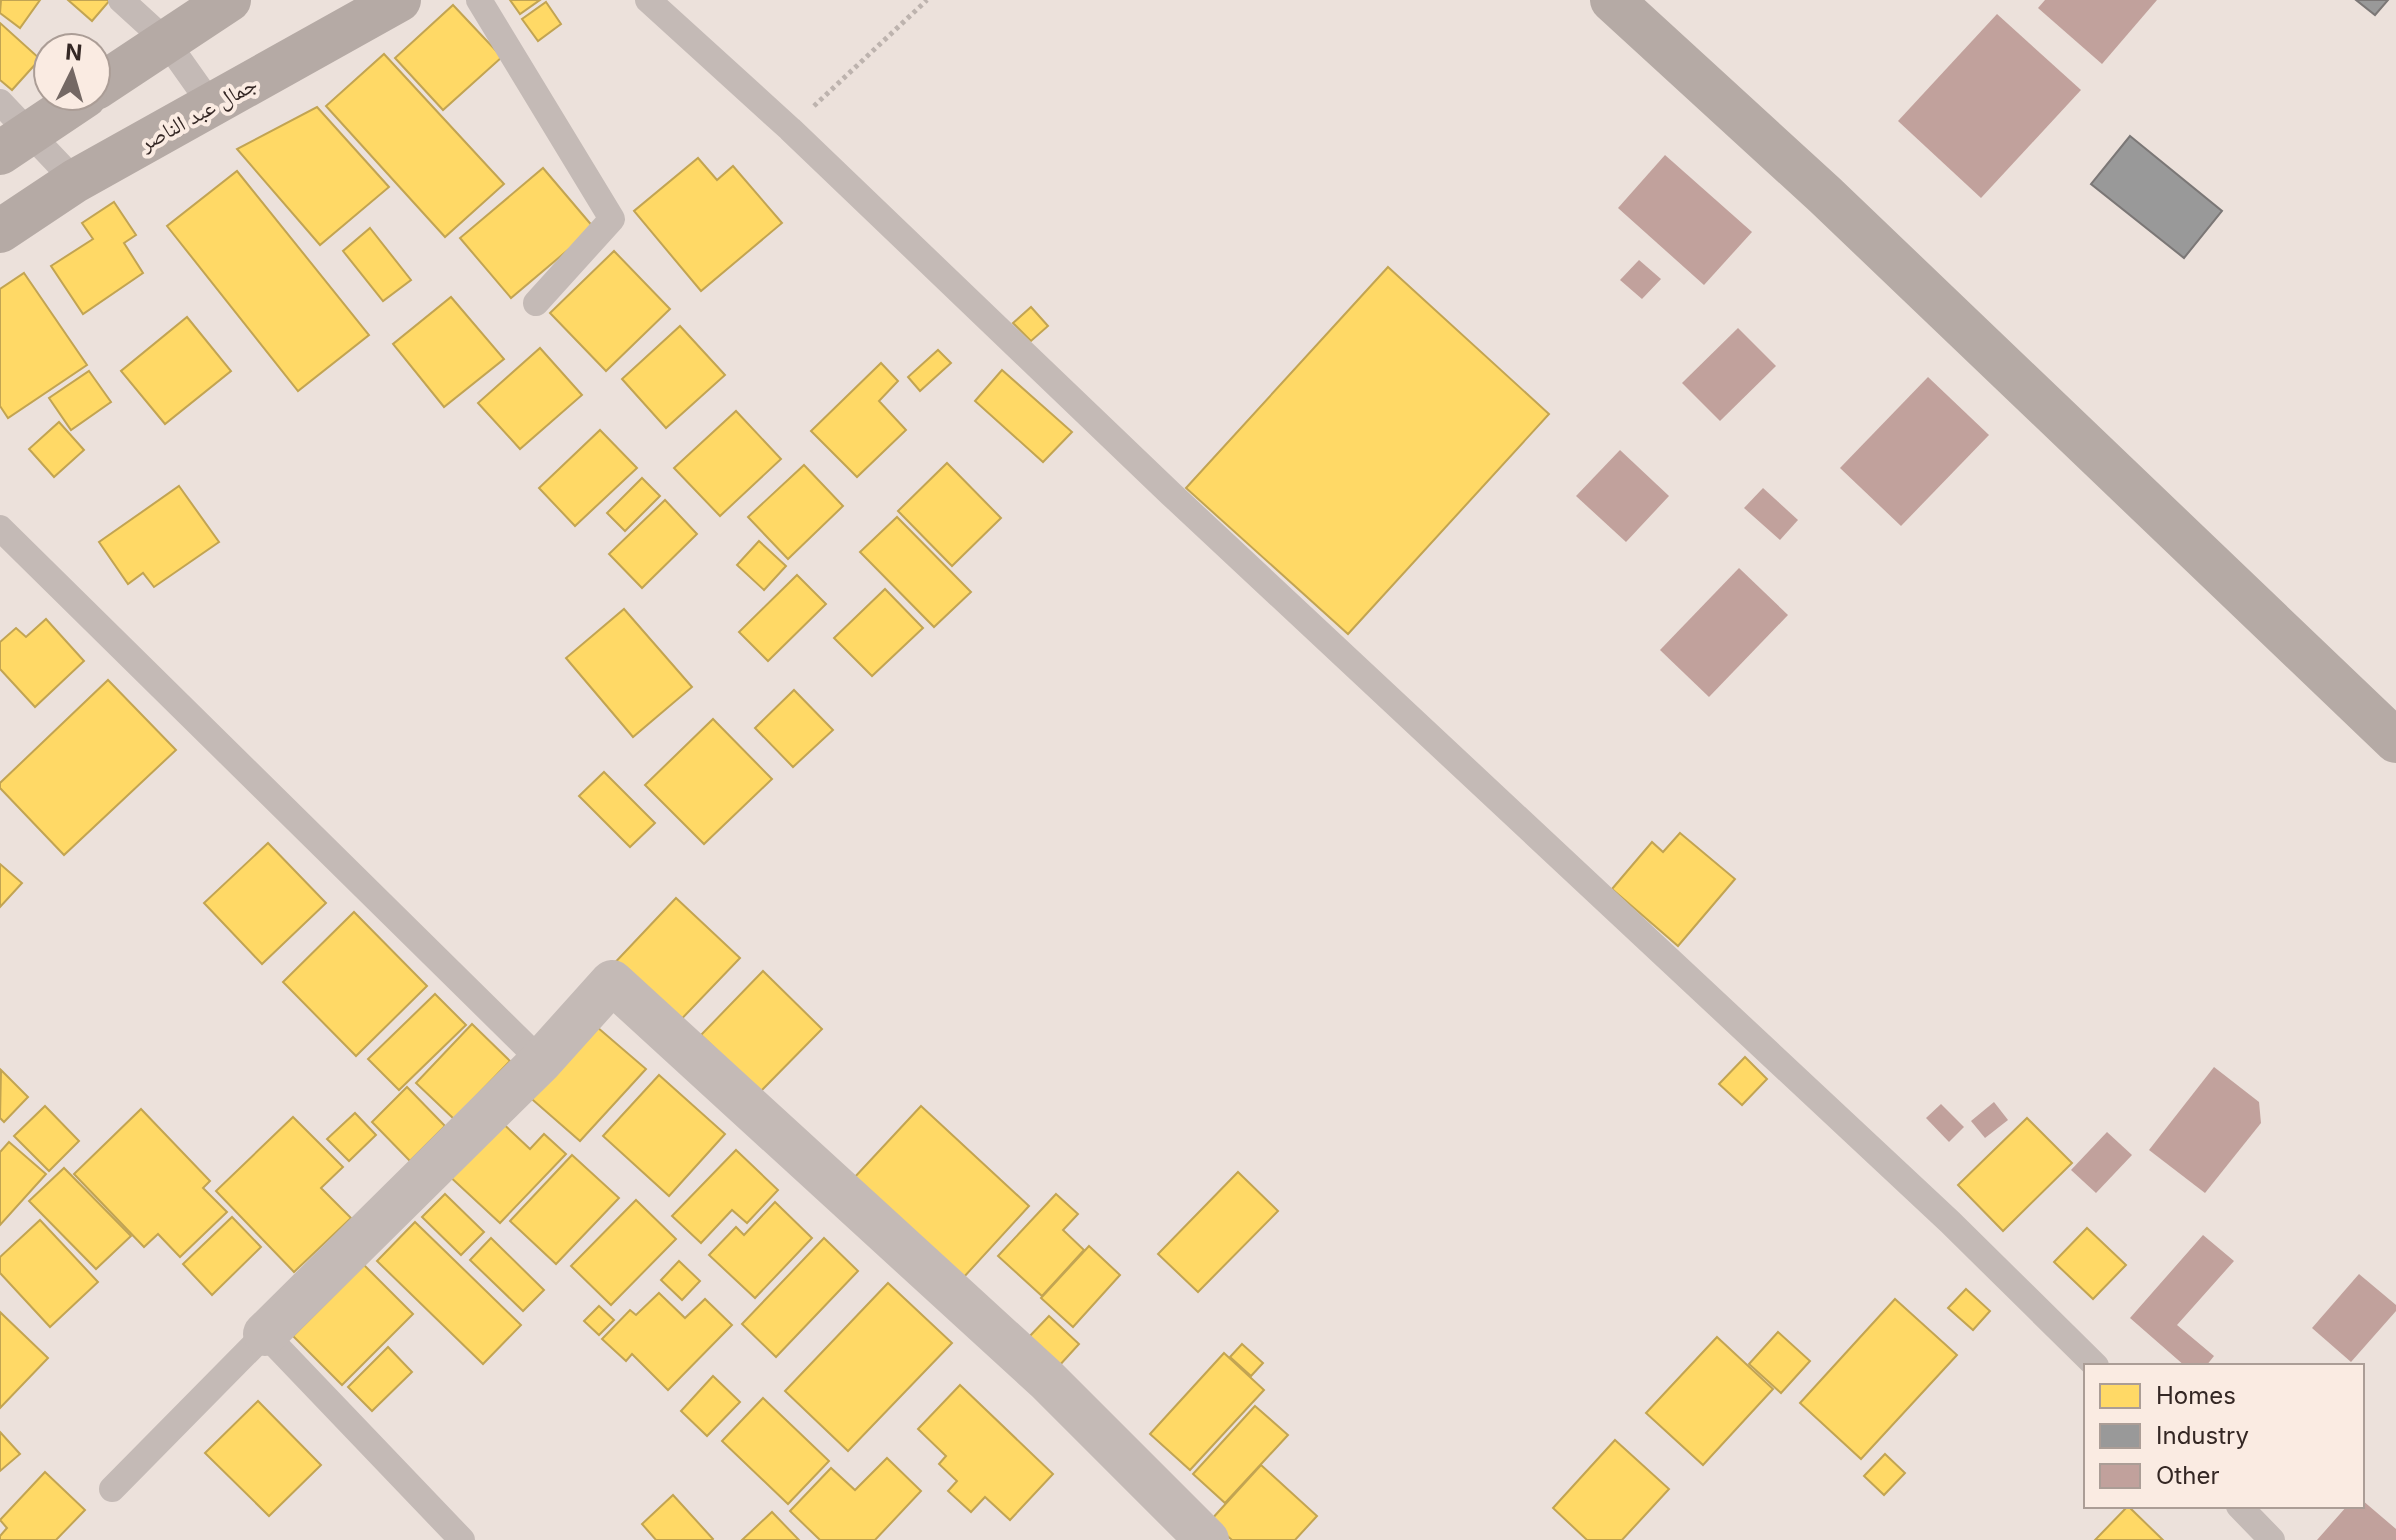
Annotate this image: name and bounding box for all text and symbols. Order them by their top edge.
north arrow [32,32,112,112]
text: N [64,38,83,66]
street label: جمال عبد الناصر [134,70,262,157]
legend [2084,1364,2364,1508]
text: Homes [2156,1381,2236,1410]
text: Industry [2156,1421,2249,1450]
text: Other [2156,1461,2219,1490]

